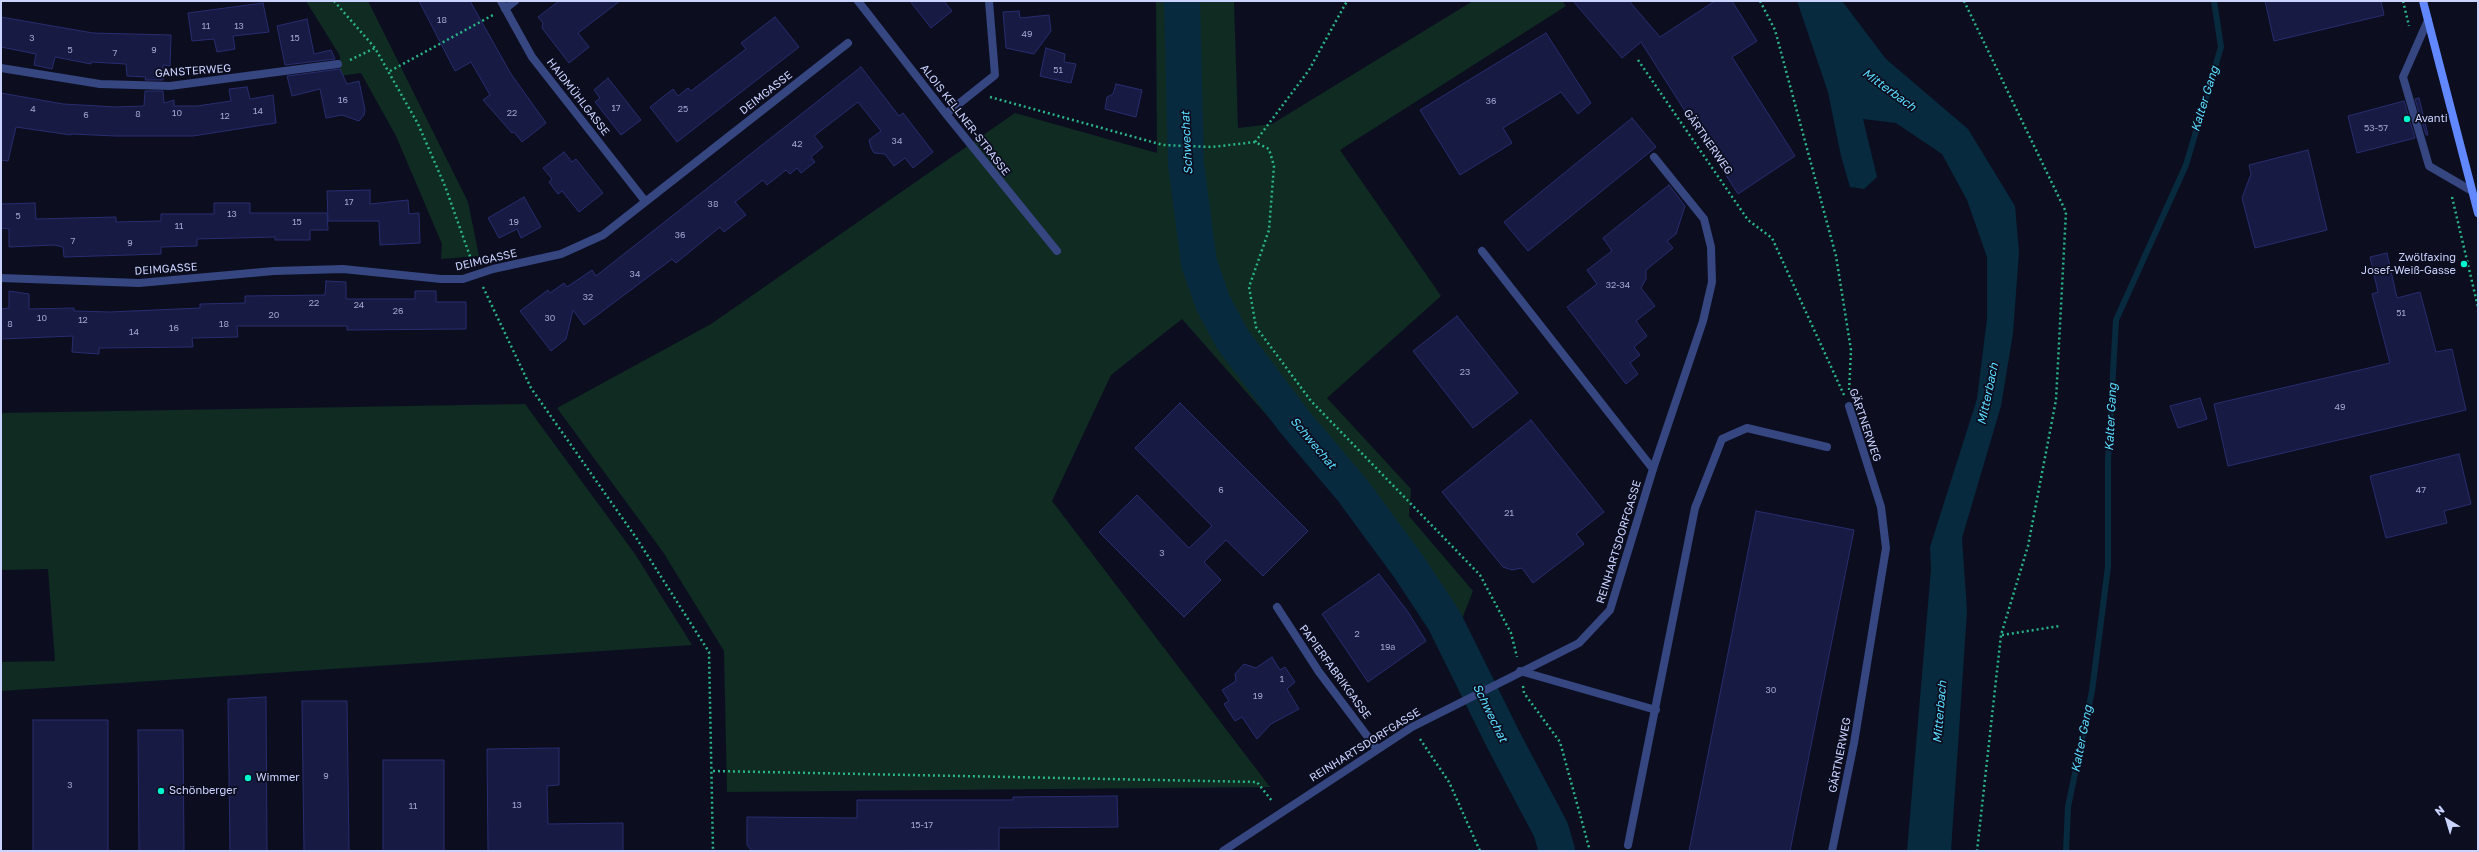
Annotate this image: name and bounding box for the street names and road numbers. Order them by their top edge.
street label: HAIDMÜHLGASSE [544,56,612,138]
street label: GANSTERWEG [155,62,231,80]
street label: ALOIS KELLNER-STRASSE [917,62,1013,178]
street label: DEIMGASSE [737,68,795,118]
street label: GÄRTNERWEG [1681,107,1735,177]
street label: DEIMGASSE [454,246,518,274]
street label: DEIMGASSE [134,260,198,278]
street label: GÄRTNERWEG [1846,387,1884,463]
street label: REINHARTSDORFGASSE [1594,479,1644,605]
street label: PAPIERFABRIKGASSE [1296,622,1374,722]
street label: REINHARTSDORFGASSE [1307,705,1423,785]
street label: GÄRTNERWEG [1826,716,1854,794]

